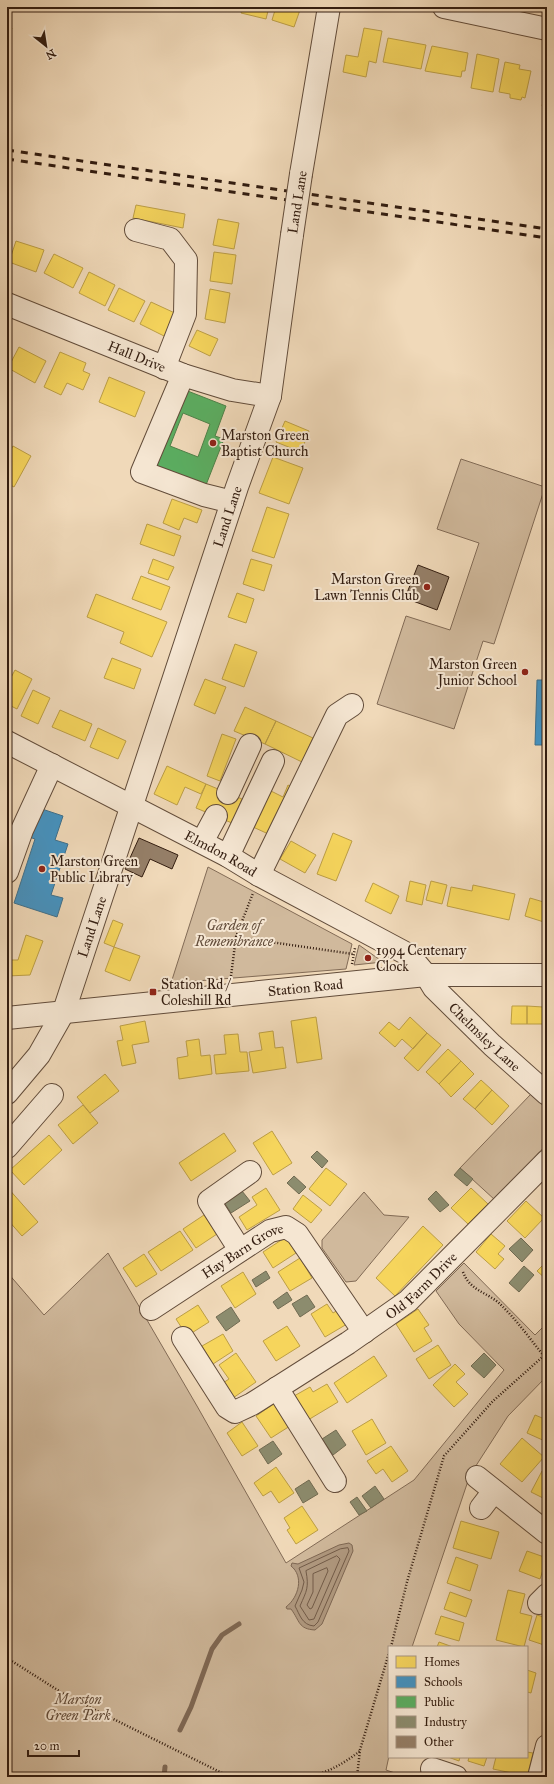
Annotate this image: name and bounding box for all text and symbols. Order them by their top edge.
north arrow [26,26,66,66]
text: N [43,46,58,63]
street label: Land Lane [284,169,311,235]
street label: Hall Drive [105,338,168,376]
place label: Marston Green Baptist Church [221,427,309,460]
marker: Marston Green Baptist Church [208,438,218,448]
street label: Land Lane [210,484,246,550]
place label: Marston Green Lawn Tennis Club [314,571,419,604]
marker: Marston Green Lawn Tennis Club [422,582,432,592]
place label: Marston Green Junior School [429,656,517,690]
marker: Marston Green Junior School [520,667,530,677]
street label: Elmdon Road [181,827,260,881]
place label: Marston Green Public Library [50,853,138,886]
marker: Marston Green Public Library [37,864,47,874]
street label: Land Lane [74,894,110,960]
park label: Garden of Remembrance [194,917,274,950]
place label: 1994 Centenary Clock [376,942,467,975]
marker: 1994 Centenary Clock [363,953,373,963]
place label: Station Rd / Coleshill Rd [161,976,231,1009]
street label: Station Road [267,976,344,1000]
marker: Station Rd / Coleshill Rd [148,987,158,997]
street label: Chelmsley Lane [445,999,524,1075]
street label: Hay Barn Grove [199,1220,285,1282]
street label: Old Farm Drive [382,1249,461,1323]
legend [388,1646,528,1758]
text: Homes [424,1655,460,1669]
text: Schools [424,1675,462,1689]
park label: Marston Green Park [45,1691,111,1724]
text: Public [424,1695,455,1709]
text: Industry [424,1715,467,1729]
scale bar [28,1732,79,1758]
text: Other [424,1735,454,1749]
text: 20 m [34,1739,60,1753]

